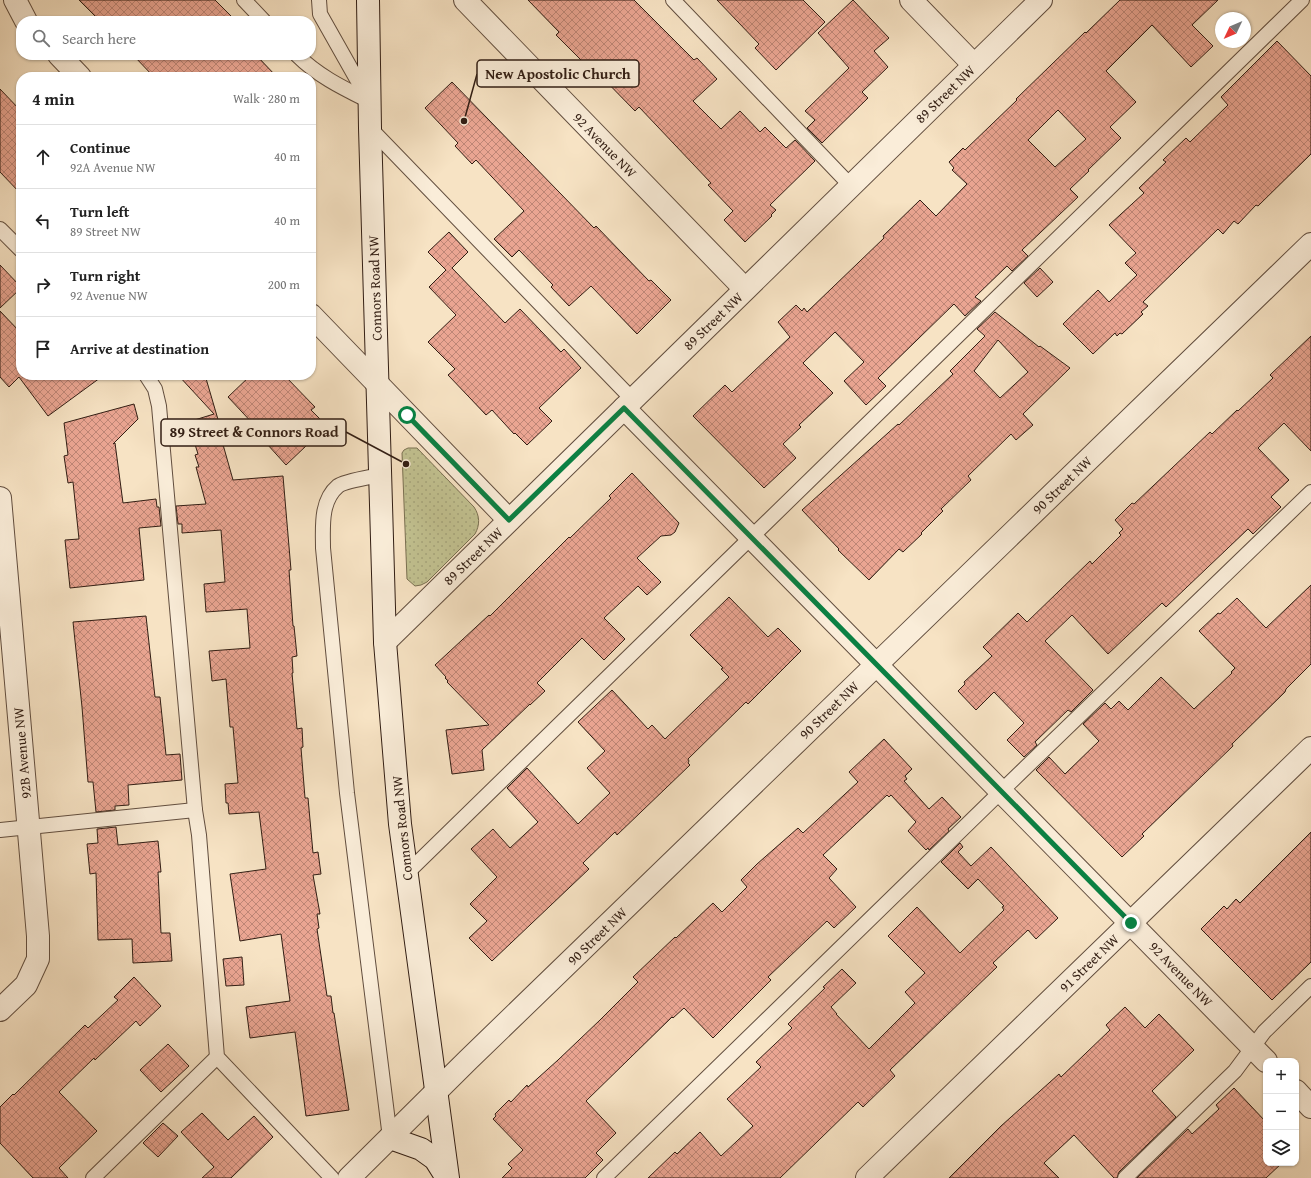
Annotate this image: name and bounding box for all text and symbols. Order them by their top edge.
north arrow [1215,12,1251,48]
search box [16,16,316,60]
icon: search [30,27,52,49]
text: Search here [62,28,136,49]
callout: New Apostolic Church [477,60,639,87]
street label: 89 Street NW [911,60,979,128]
text: New Apostolic Church [485,63,631,84]
text: 4 min [32,86,74,111]
text: Walk · 280 m [233,89,300,108]
street label: 92 Avenue NW [569,108,641,182]
text: Continue [70,137,131,158]
icon: ahead [32,146,54,168]
text: 40 m [274,147,300,166]
text: 92A Avenue NW [70,158,156,177]
text: Turn left [70,201,129,222]
icon: left [32,210,54,232]
text: 40 m [274,211,300,230]
text: 89 Street NW [70,222,141,241]
street label: Connors Road NW [363,235,387,341]
text: Turn right [70,265,141,286]
icon: right [32,274,54,296]
text: 200 m [268,275,300,294]
text: 92 Avenue NW [70,286,148,305]
street label: 89 Street NW [679,287,747,355]
icon: arrive [32,338,54,360]
text: Arrive at destination [70,338,209,359]
route start [398,406,416,424]
callout: 89 Street & Connors Road [161,419,346,446]
text: 89 Street & Connors Road [170,421,339,442]
street label: 90 Street NW [1028,451,1096,519]
street label: 89 Street NW [439,522,507,590]
street label: 90 Street NW [795,676,863,744]
street label: 92B Avenue NW [8,706,36,800]
street label: Connors Road NW [387,774,417,881]
street label: 90 Street NW [563,902,631,970]
route end [1122,914,1140,932]
street label: 91 Street NW [1055,929,1123,997]
street label: 92 Avenue NW [1145,937,1217,1011]
map controls [1263,1058,1299,1166]
button: + [1263,1058,1299,1094]
button: − [1263,1094,1299,1130]
button: layers [1263,1130,1299,1166]

